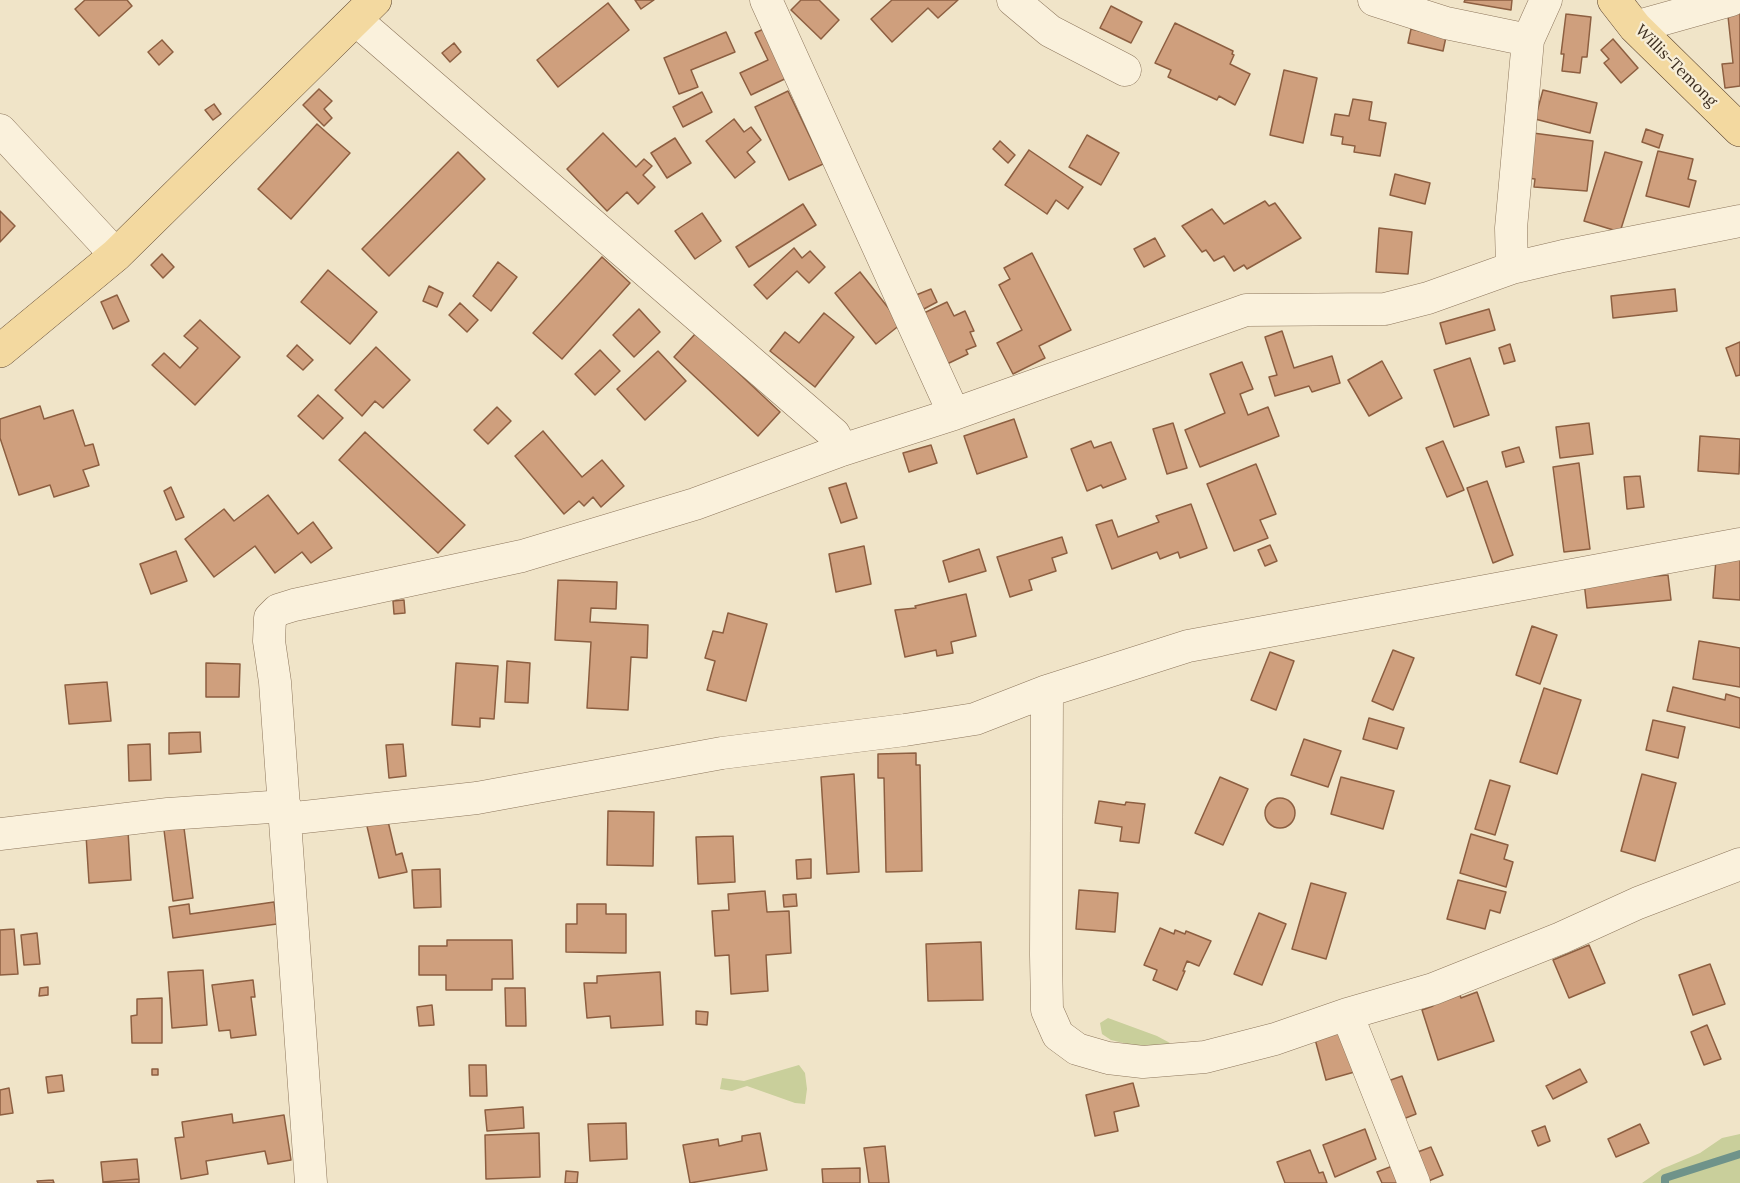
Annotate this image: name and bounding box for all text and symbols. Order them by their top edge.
street label: Willis-Temong [1631,21,1721,111]

